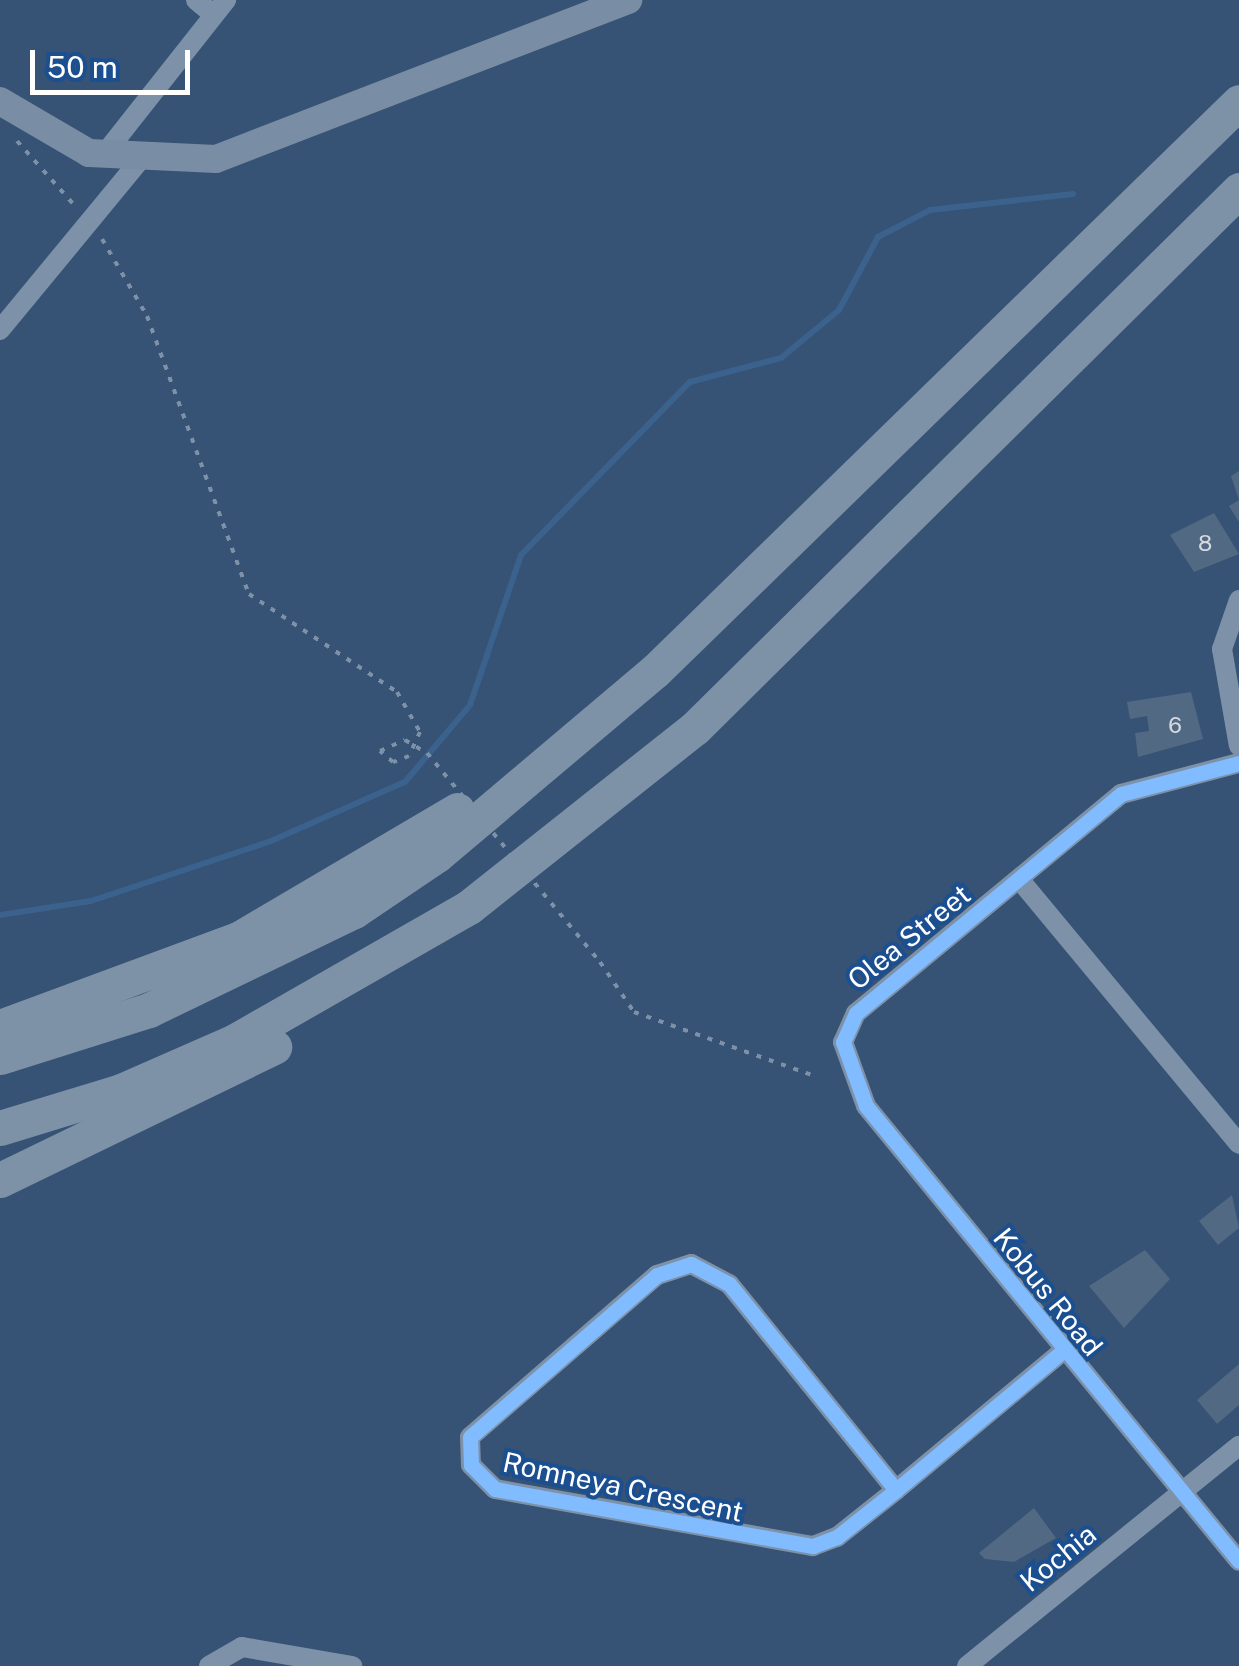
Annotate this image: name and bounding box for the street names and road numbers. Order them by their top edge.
street label: Olea Street [841,877,977,997]
street label: Kobus Road [986,1221,1110,1363]
street label: Romneya Crescent [500,1445,746,1529]
street label: Kochia [1013,1517,1103,1599]

